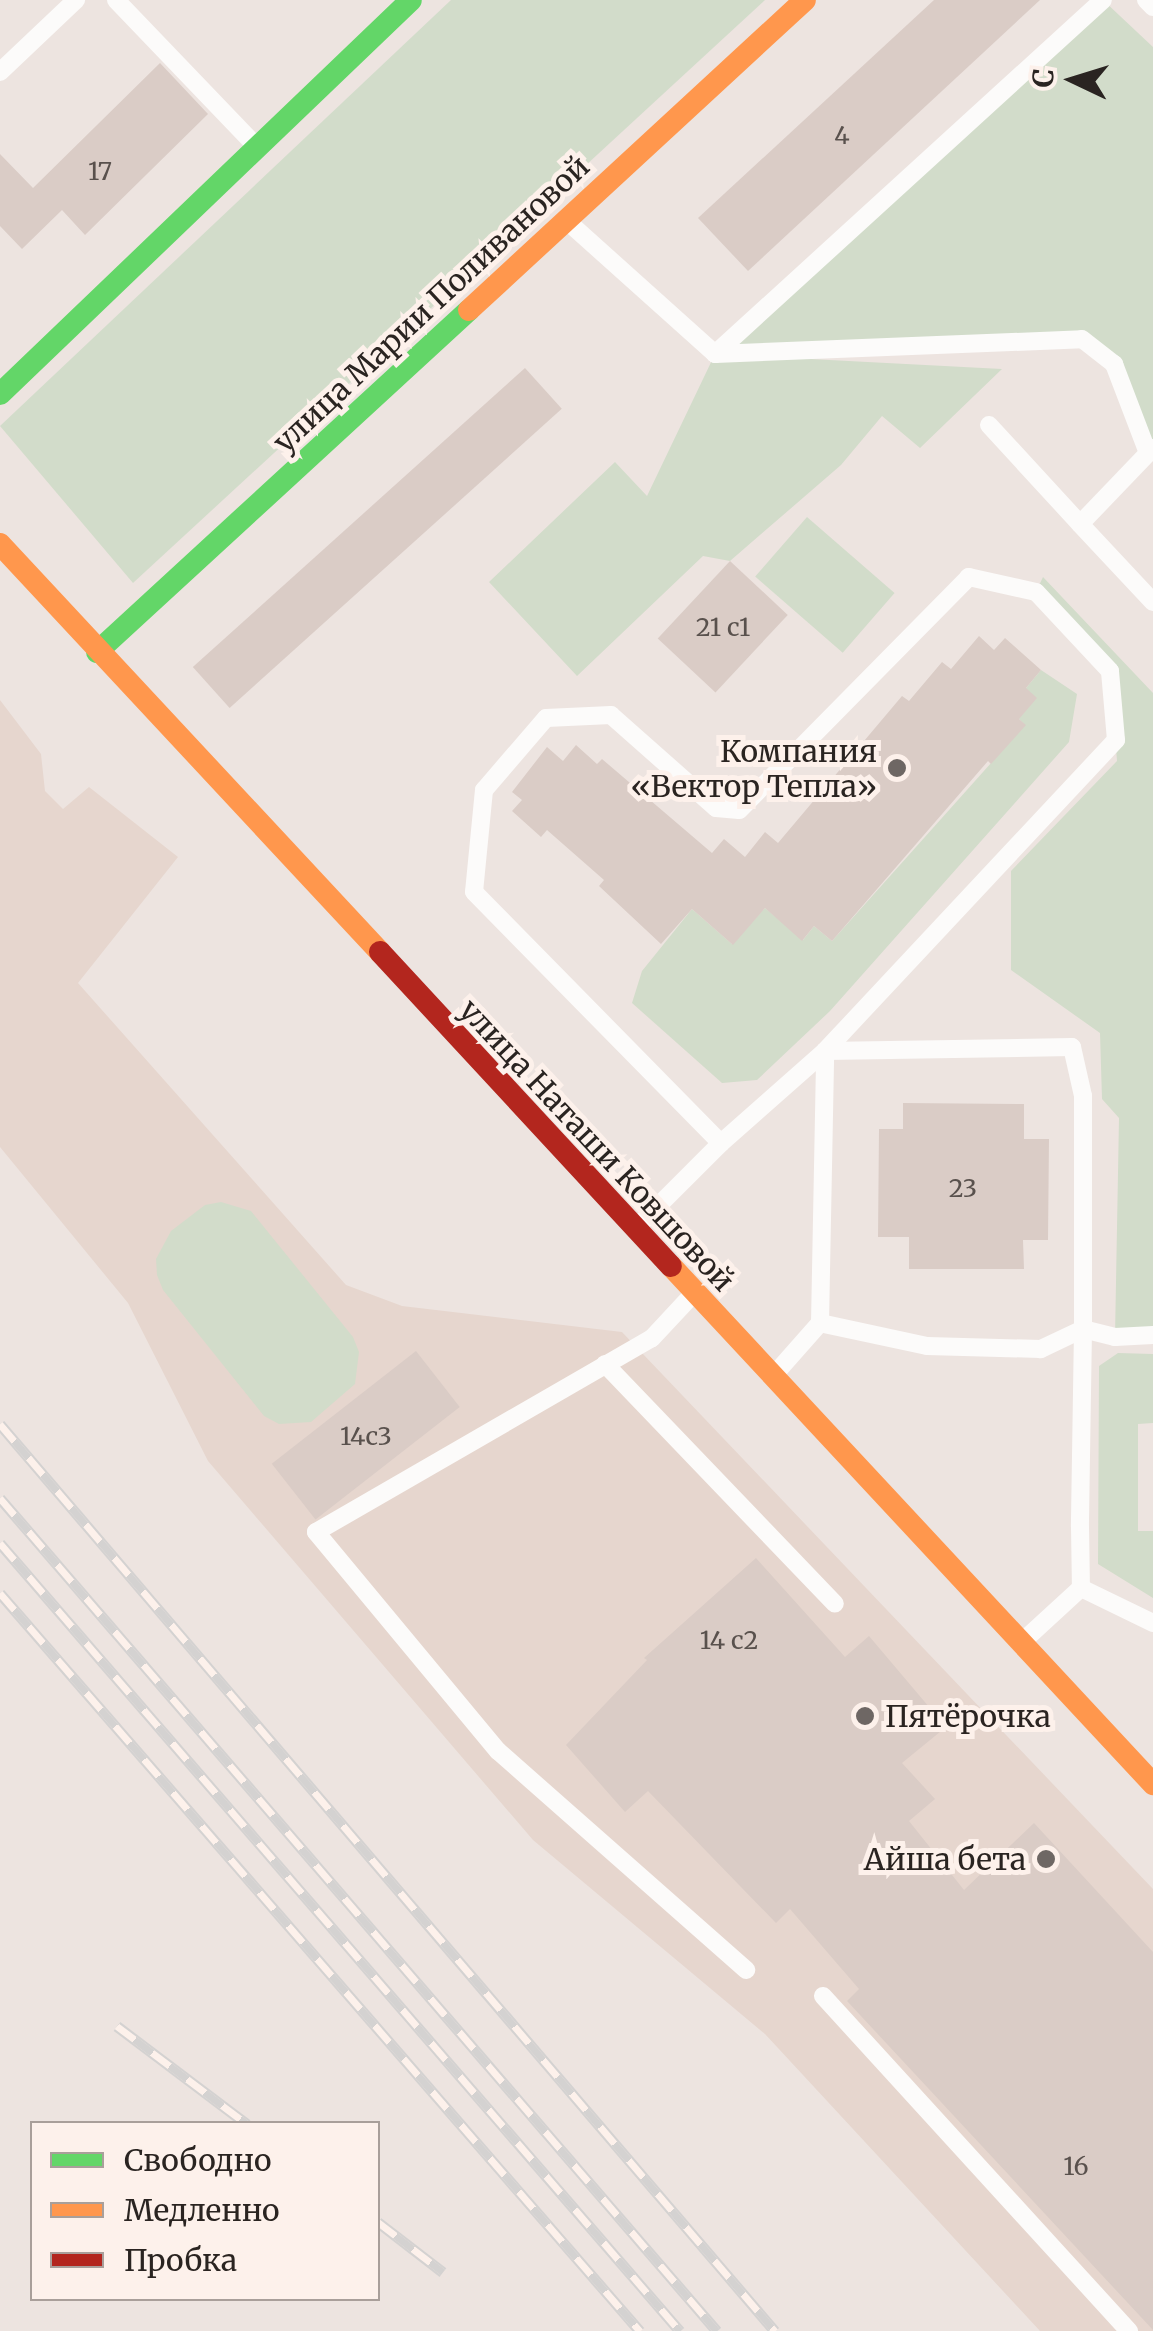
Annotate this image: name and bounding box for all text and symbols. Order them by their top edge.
north arrow [1023,30,1123,130]
text: С [1024,67,1062,88]
house number: 4 [834,120,850,150]
street label: улица Марии Поливановой [266,148,596,460]
house number: 17 [88,156,112,186]
house number: 21 с1 [696,612,750,642]
place label: Компания «Вектор Тепла» [631,733,877,804]
marker: Компания «Вектор Тепла» [886,757,908,779]
street label: улица Наташи Ковшовой [452,992,742,1298]
house number: 23 [949,1173,977,1203]
house number: 14с3 [340,1421,392,1451]
house number: 14 с2 [700,1625,758,1655]
place label: Пятёрочка [885,1698,1051,1734]
marker: Пятёрочка [854,1705,876,1727]
place label: Айша бета [864,1841,1026,1877]
marker: Айша бета [1035,1848,1057,1870]
legend [30,2121,380,2301]
text: Свободно [124,2141,271,2179]
house number: 16 [1063,2151,1089,2181]
text: Медленно [124,2191,280,2229]
text: Пробка [124,2241,237,2279]

